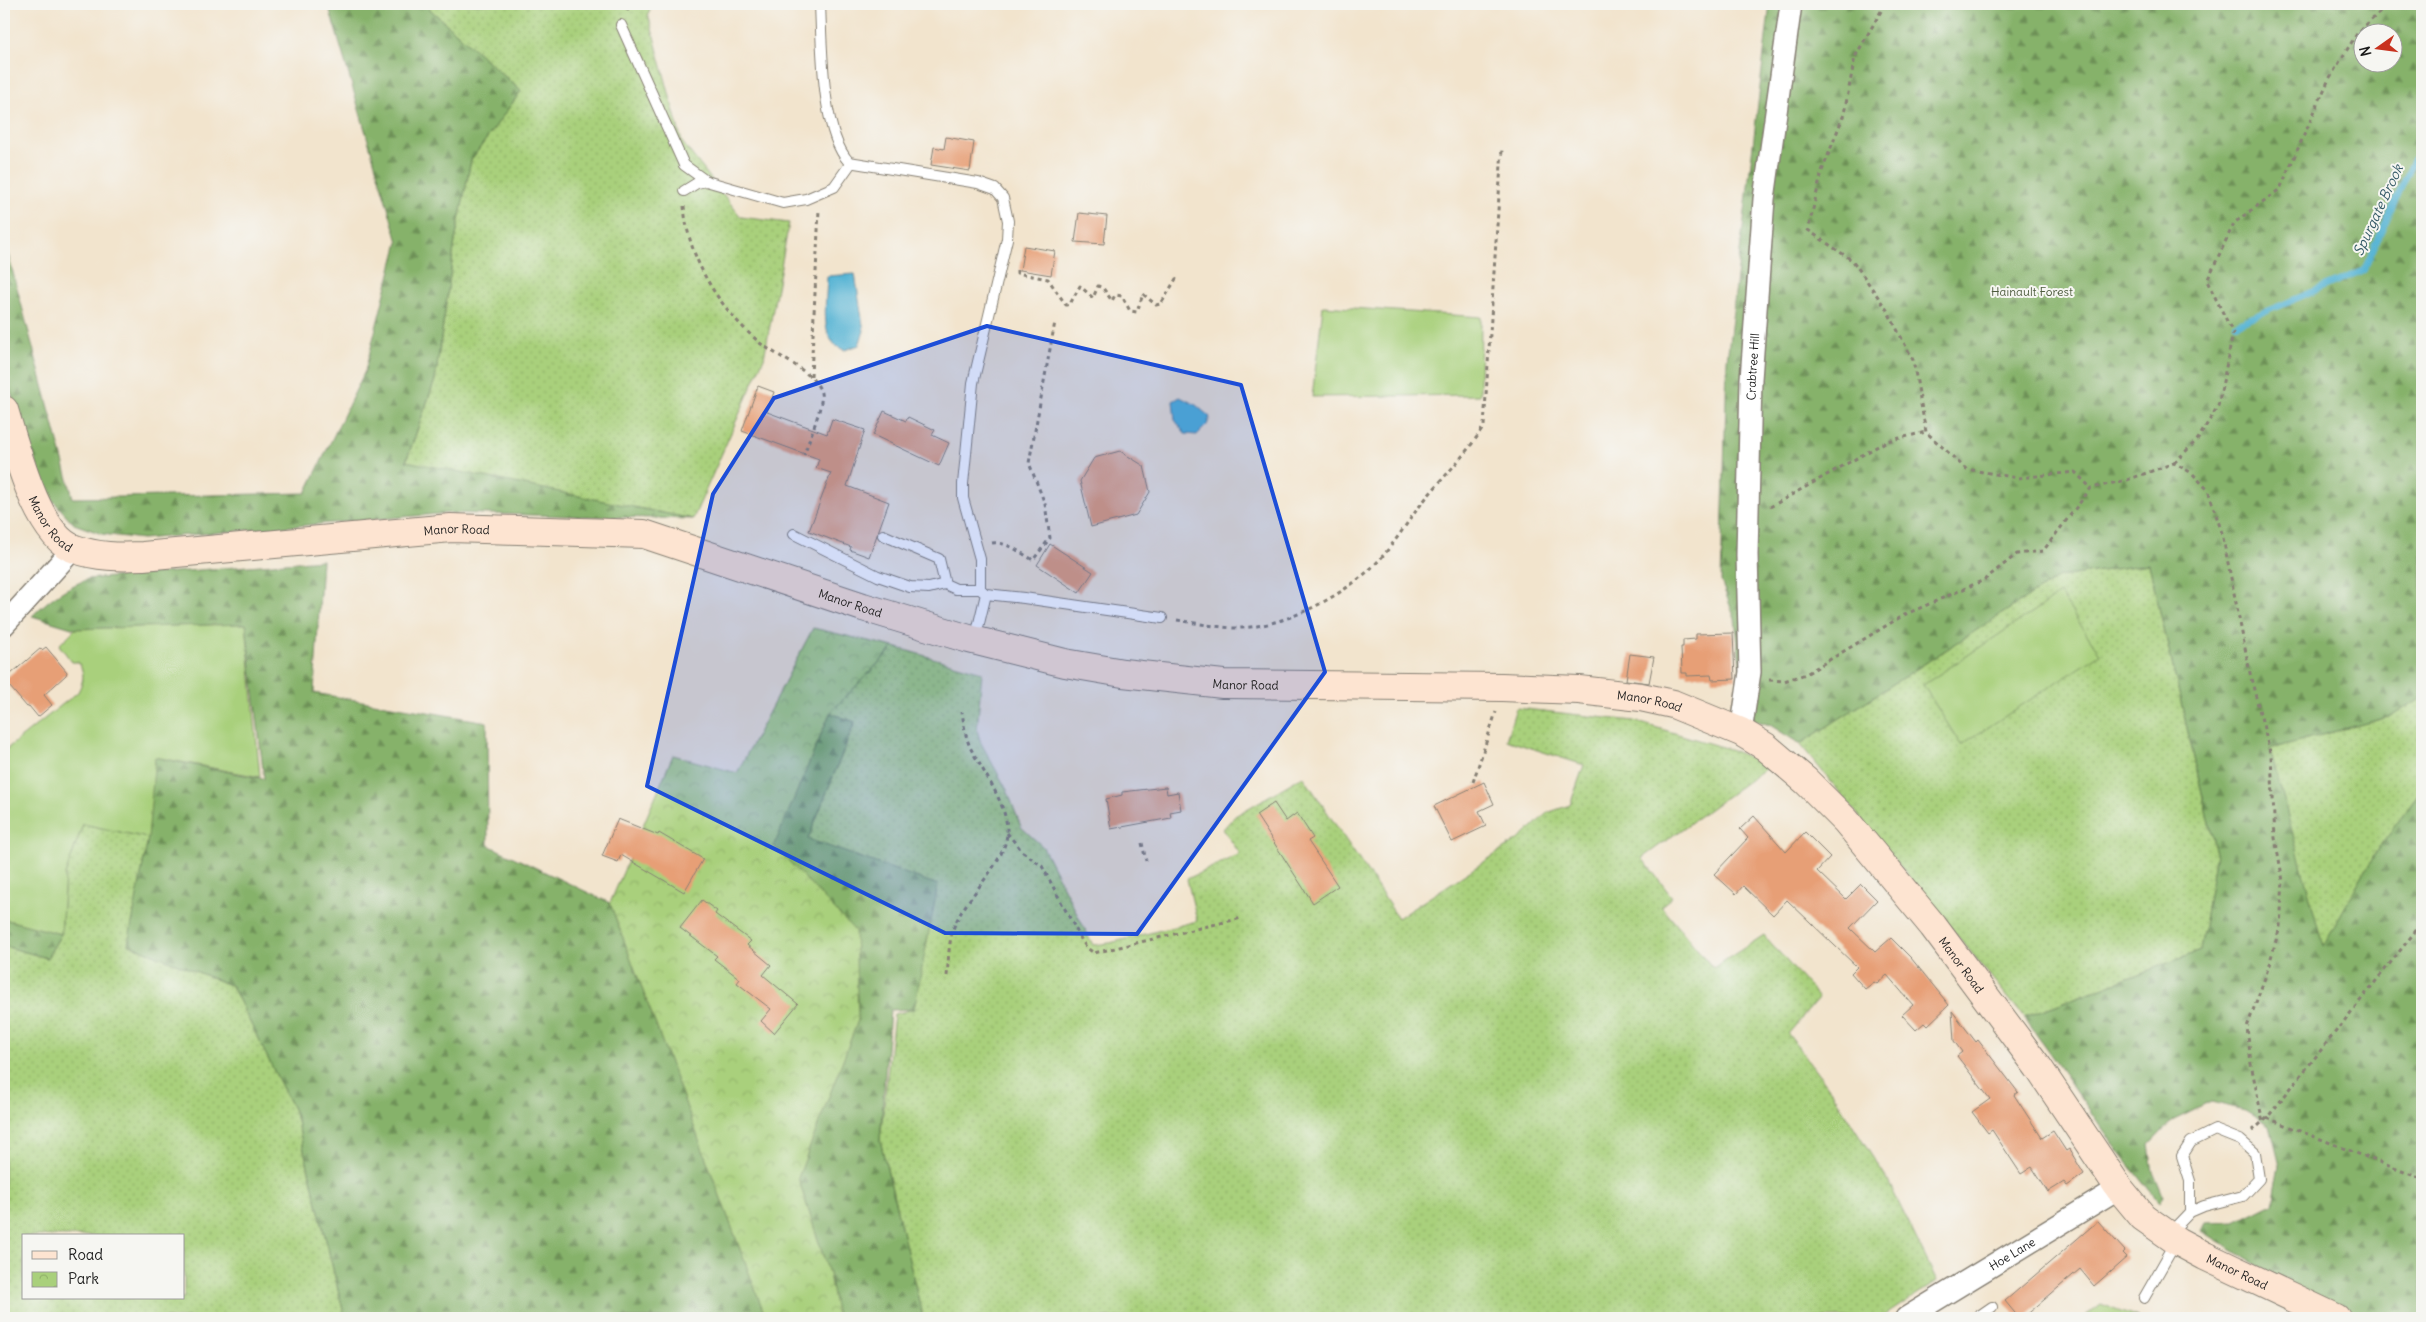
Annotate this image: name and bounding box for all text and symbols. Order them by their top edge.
north arrow [2354,22,2404,72]
text: N [2355,44,2375,58]
water label: Spurgate Brook [2349,161,2407,258]
park label: Hainault Forest [1991,284,2073,299]
street label: Crabtree Hill [1743,333,1762,400]
street label: Manor Road [26,493,76,555]
street label: Manor Road [423,520,490,538]
street label: Manor Road [817,585,884,620]
street label: Manor Road [1212,675,1279,692]
street label: Manor Road [1616,687,1685,715]
street label: Manor Road [1936,934,1988,996]
legend [22,1234,185,1300]
street label: Hoe Lane [1986,1234,2038,1273]
text: Road [68,1245,103,1264]
street label: Manor Road [2204,1250,2270,1292]
text: Park [68,1269,99,1288]

